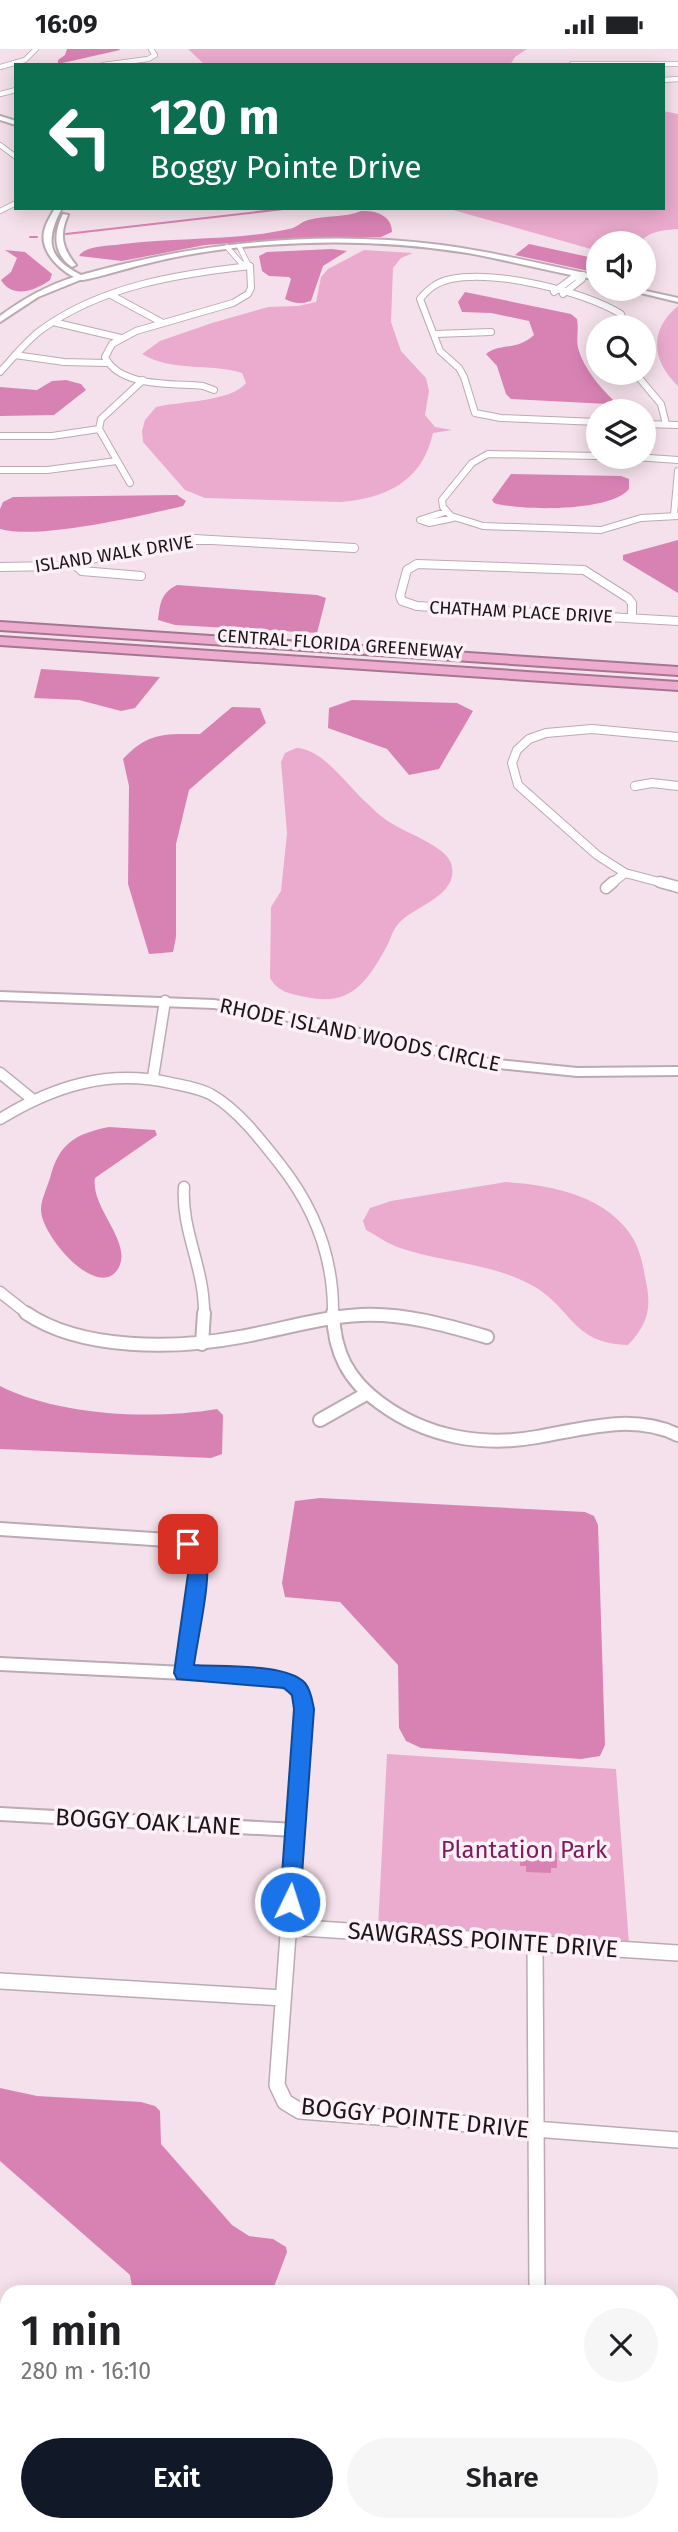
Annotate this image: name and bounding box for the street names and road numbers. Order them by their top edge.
street label: ISLAND WALK DRIVE [33,531,195,577]
street label: CHATHAM PLACE DRIVE [429,596,613,628]
street label: CENTRAL FLORIDA GREENEWAY [217,624,464,664]
street label: RHODE ISLAND WOODS CIRCLE [217,993,503,1077]
street label: BOGGY OAK LANE [54,1803,242,1841]
street label: SAWGRASS POINTE DRIVE [347,1917,619,1963]
street label: BOGGY POINTE DRIVE [299,2092,531,2144]

